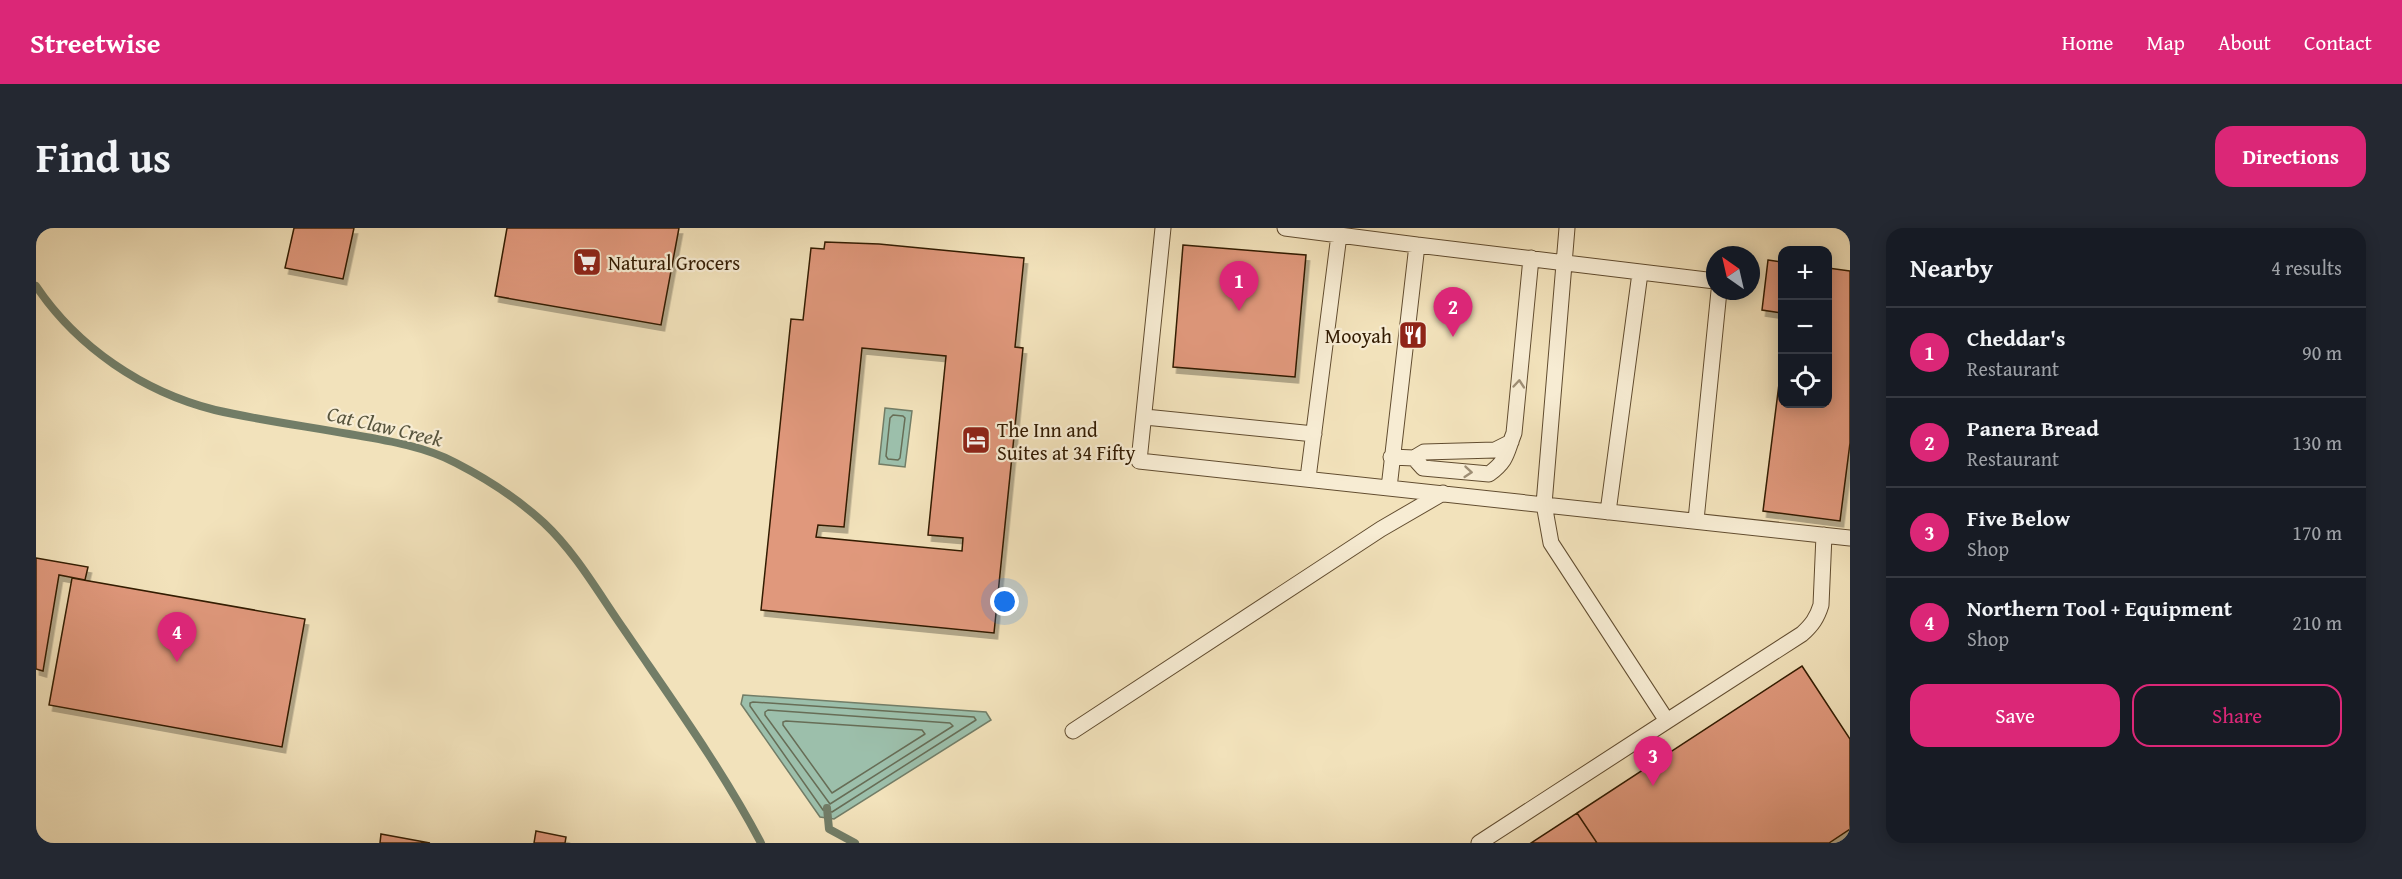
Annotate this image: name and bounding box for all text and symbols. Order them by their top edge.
text: Streetwise [30,22,160,63]
text: Home [2062,27,2113,58]
text: Map [2146,27,2185,58]
text: About [2218,27,2271,58]
text: Contact [2304,27,2372,58]
text: Find us [36,126,171,187]
button: Directions [2215,126,2366,187]
supermarket icon: Natural Grocers [571,246,603,278]
north arrow [1706,246,1760,300]
map controls [1778,246,1832,408]
button: + [1778,246,1832,300]
place label: Natural Grocers [608,248,740,277]
text: Nearby [1910,248,1993,287]
text: 4 results [2271,253,2342,282]
pin: 1 [1220,262,1258,311]
pin: 2 [1434,288,1472,337]
button: − [1778,300,1832,354]
restaurant icon: Mooyah [1397,319,1429,351]
place label: Mooyah [1325,321,1392,350]
text: Cheddar's [1967,322,2065,354]
text: 1 [1924,338,1935,367]
text: 90 m [2302,338,2342,367]
button: locate [1778,354,1832,408]
text: Restaurant [1967,354,2059,383]
one-way arrow [1512,379,1525,388]
water label: Cat Claw Creek [324,398,446,454]
text: Panera Bread [1967,412,2099,444]
place label: The Inn and Suites at 34 Fifty [997,415,1135,467]
hotel icon: The Inn and Suites at 34 Fifty [960,424,992,456]
text: 2 [1924,428,1935,457]
text: 130 m [2292,428,2342,457]
text: Restaurant [1967,444,2059,473]
one-way arrow [1464,465,1473,478]
text: Five Below [1967,502,2070,534]
text: 3 [1924,518,1935,547]
text: 170 m [2292,518,2342,547]
text: Shop [1967,534,2009,563]
your location [990,587,1019,616]
text: Northern Tool + Equipment [1967,592,2232,624]
text: 4 [1924,608,1935,637]
text: 210 m [2292,608,2342,637]
pin: 4 [158,612,196,662]
text: Shop [1967,624,2009,653]
button: Save [1910,684,2120,747]
button: Share [2132,684,2342,747]
pin: 3 [1634,736,1672,786]

